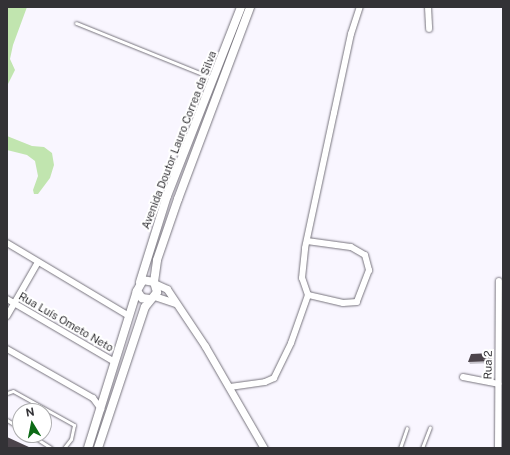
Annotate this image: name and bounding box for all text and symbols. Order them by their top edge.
street label: Avenida Doutor Lauro Correa da Silva [139,49,219,231]
street label: Rua Luís Ometo Neto [16,289,116,355]
street label: Rua 2 [481,350,495,380]
north arrow [12,403,52,443]
text: N [25,406,35,419]

